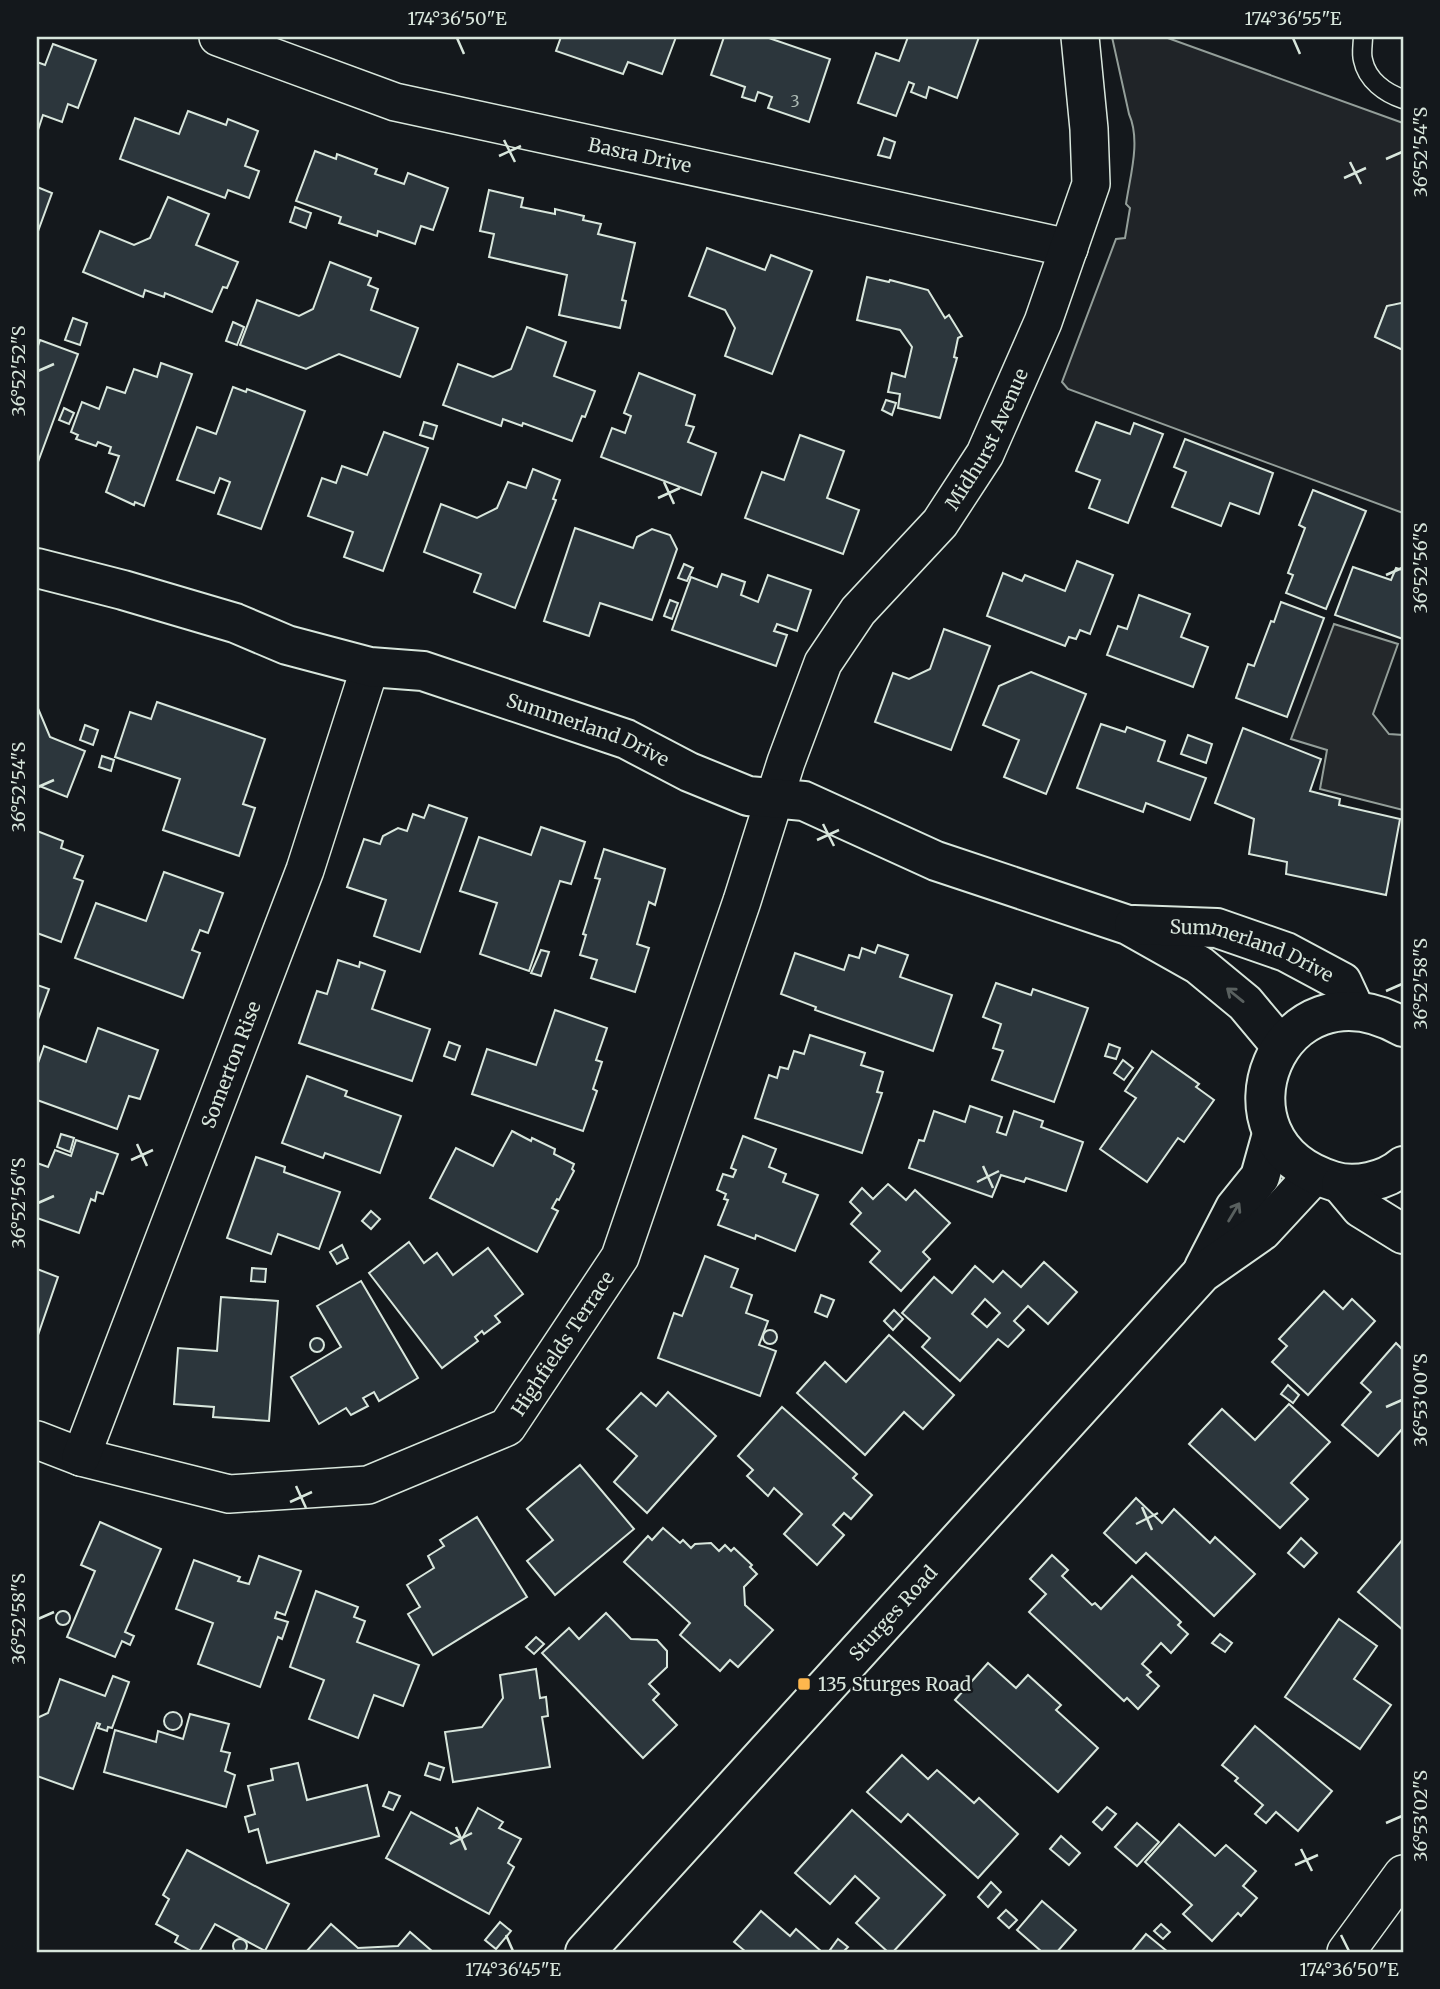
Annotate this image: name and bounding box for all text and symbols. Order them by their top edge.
text: 174°36'50"E [407,7,507,30]
text: 174°36'55"E [1244,7,1342,30]
house number: 3 [790,91,800,111]
text: 36°52'54"S [1409,106,1432,197]
street label: Basra Drive [586,132,694,178]
text: 36°52'52"S [7,325,30,416]
street label: Midhurst Avenue [940,365,1033,514]
text: 36°52'56"S [1409,522,1432,613]
street label: Summerland Drive [503,688,673,772]
text: 36°52'54"S [7,741,30,832]
street label: Summerland Drive [1169,914,1338,987]
text: 36°52'58"S [1409,938,1432,1030]
one-way arrow [1227,988,1245,1003]
street label: Somerton Rise [196,998,266,1131]
text: 36°52'56"S [7,1157,30,1248]
one-way arrow [1227,1203,1241,1223]
street label: Highfields Terrace [506,1266,619,1420]
text: 36°53'00"S [1409,1353,1432,1447]
street label: Sturges Road [844,1561,942,1665]
text: 36°52'58"S [7,1573,30,1665]
place label: 135 Sturges Road [818,1672,971,1696]
marker: 135 Sturges Road [796,1676,812,1692]
text: 36°53'02"S [1409,1770,1432,1862]
text: 174°36'45"E [465,1958,561,1981]
text: 174°36'50"E [1299,1958,1399,1981]

